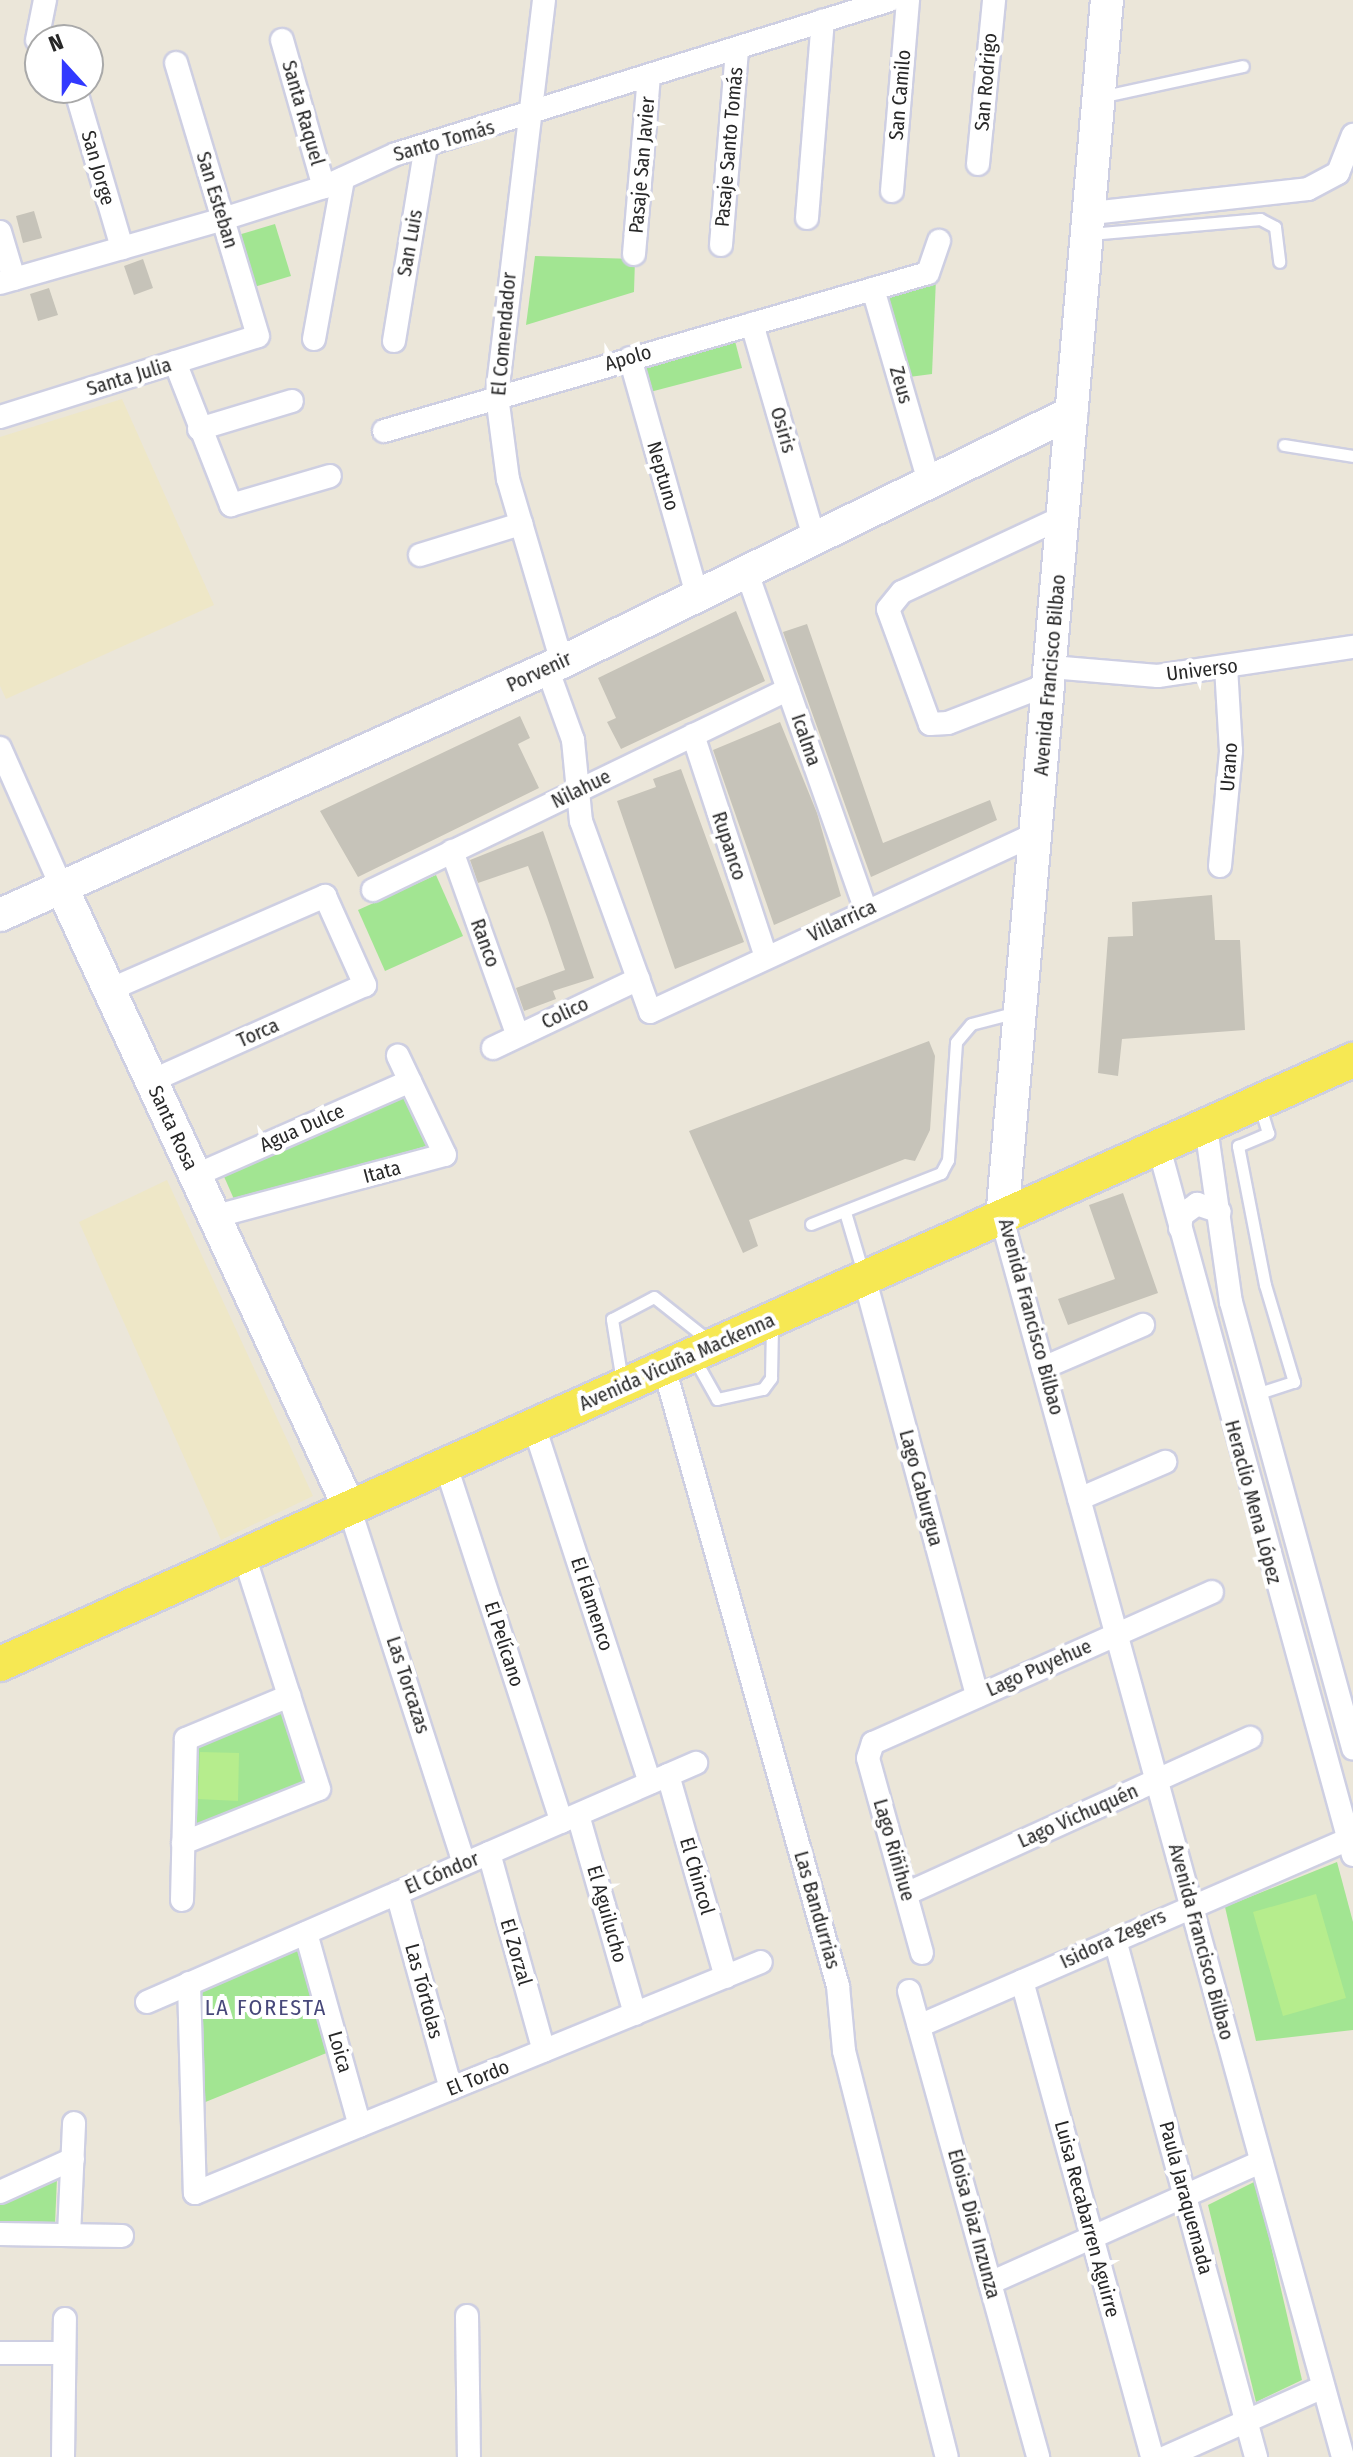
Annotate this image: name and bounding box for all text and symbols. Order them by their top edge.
north arrow [24,24,104,104]
text: N [45,28,67,58]
street label: San Rodrigo [970,32,1002,132]
street label: San Camilo [884,49,916,141]
street label: Santa Raquel [277,58,329,168]
street label: Pasaje Santo Tomás [710,66,748,228]
street label: Pasaje San Javier [624,96,660,234]
street label: Santo Tomás [391,115,497,167]
street label: San Jorge [76,128,120,208]
street label: San Esteban [191,149,243,251]
street label: San Luis [392,208,428,278]
street label: El Comendador [487,271,521,397]
street label: Apolo [602,340,654,376]
street label: Santa Julia [84,353,174,401]
street label: Zeus [884,363,918,407]
street label: Osiris [765,404,801,456]
street label: Neptuno [642,439,684,513]
street label: Avenida Francisco Bilbao [1029,573,1071,777]
street label: Porvenir [503,647,575,697]
street label: Universo [1165,654,1239,686]
street label: Icalma [786,711,826,769]
street label: Urano [1215,742,1243,792]
street label: Nilahue [547,764,615,814]
street label: Rupanco [707,809,751,883]
street label: Villarrica [804,895,880,947]
street label: Ranco [465,916,505,970]
street label: Colico [538,992,592,1034]
street label: Torca [233,1013,283,1053]
street label: Santa Rosa [143,1082,203,1174]
street label: Agua Dulce [256,1099,348,1157]
street label: Itata [361,1156,403,1188]
street label: Avenida Francisco Bilbao [993,1216,1069,1418]
street label: Avenida Vicuña Mackenna [575,1308,779,1416]
street label: Heraclio Mena López [1220,1417,1286,1587]
street label: Lago Caburgua [894,1427,948,1549]
street label: El Flamenco [566,1554,618,1654]
street label: El Pelícano [479,1598,529,1690]
street label: Las Torcazas [381,1633,435,1737]
street label: Lago Puyehue [983,1634,1095,1702]
street label: Lago Vichuquén [1014,1779,1142,1853]
street label: Lago Riñihue [868,1796,920,1904]
street label: El Chincol [675,1835,719,1917]
street label: Avenida Francisco Bilbao [1163,1841,1239,2043]
street label: El Cóndor [401,1847,483,1899]
street label: Las Bandurrias [789,1848,845,1972]
street label: El Aguilucho [582,1863,632,1965]
street label: Isidora Zegers [1056,1904,1170,1974]
street label: El Zorzal [495,1916,537,1988]
street label: Las Tórtolas [400,1941,448,2041]
district label: LA FORESTA [205,1995,327,2021]
street label: Loica [323,2028,357,2076]
street label: El Tordo [443,2055,513,2101]
street label: Luisa Recabarren Aguirre [1049,2118,1125,2320]
street label: Paula Jaraquemada [1154,2119,1218,2277]
street label: Eloisa Diaz Inzunza [942,2147,1006,2301]

